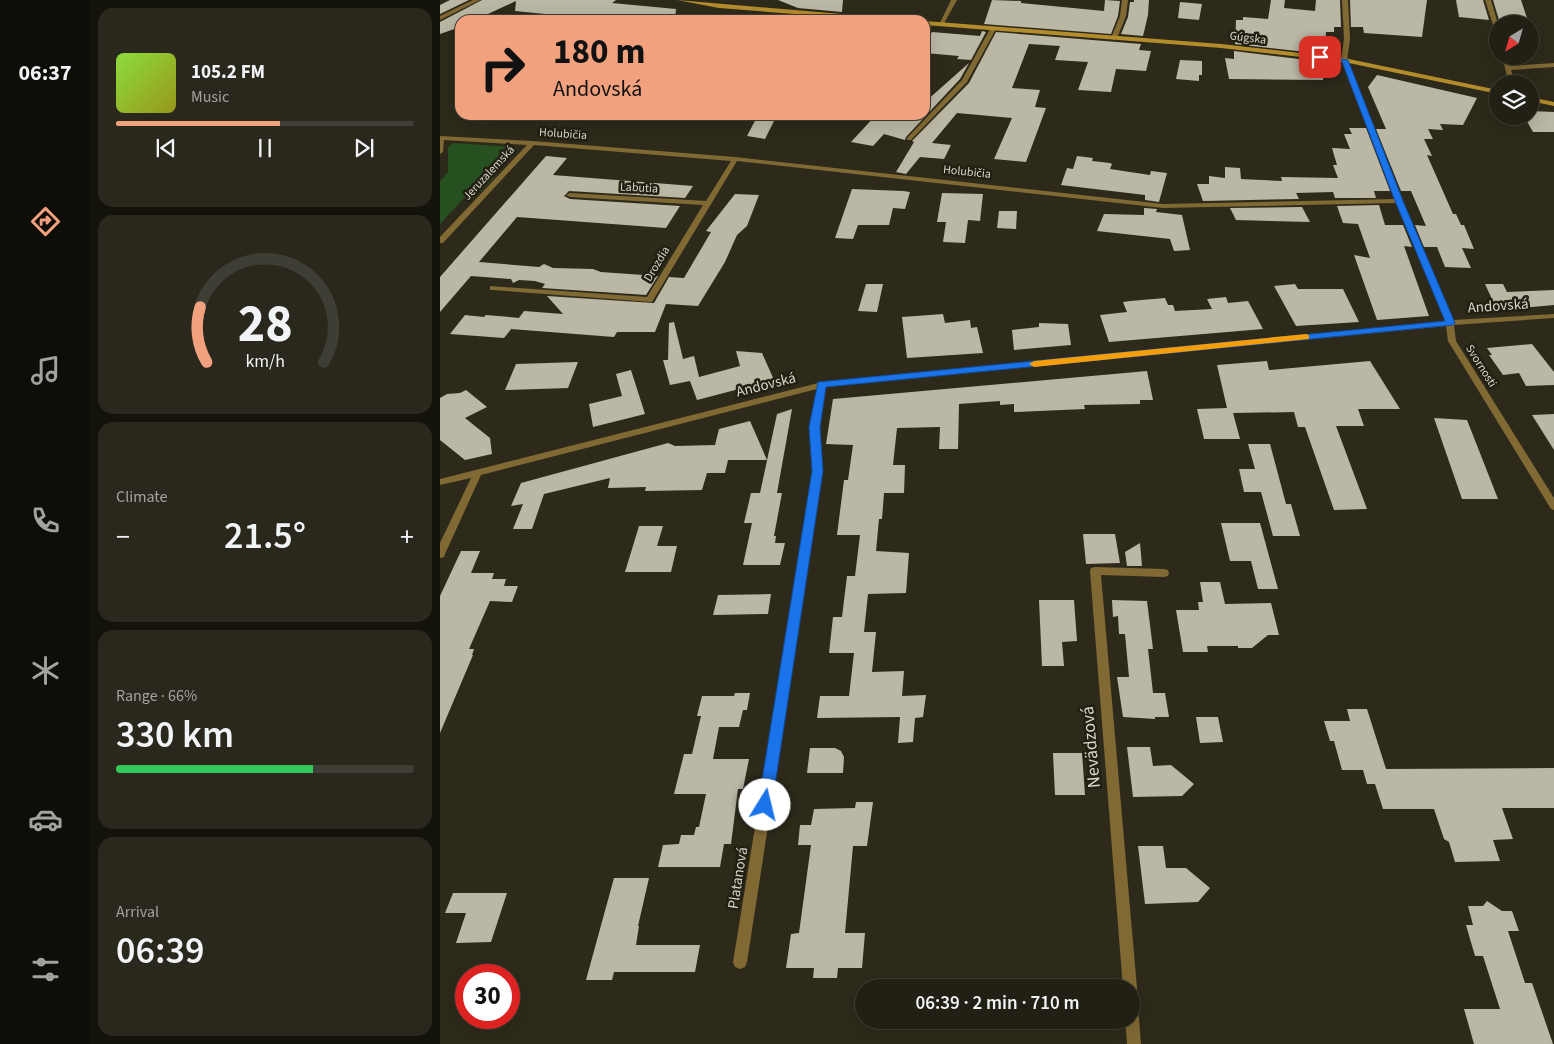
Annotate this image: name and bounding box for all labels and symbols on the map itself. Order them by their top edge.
north arrow [1489,15,1539,65]
street label: Gúgska [1229,27,1267,49]
pin [1299,36,1341,78]
street label: Holubičia [538,124,588,144]
street label: Jeruzalemská [459,142,519,204]
street label: Holubičia [942,161,992,183]
street label: Labutia [620,179,658,197]
street label: Drozdia [640,243,674,285]
street label: Andovská [1467,293,1529,319]
street label: Svornosti [1461,341,1501,391]
street label: Andovská [734,367,798,403]
street label: Nevädzová [1075,705,1107,789]
position arrow [738,778,790,830]
street label: Platanová [723,845,753,911]
speed limit sign: 30 [455,964,520,1029]

